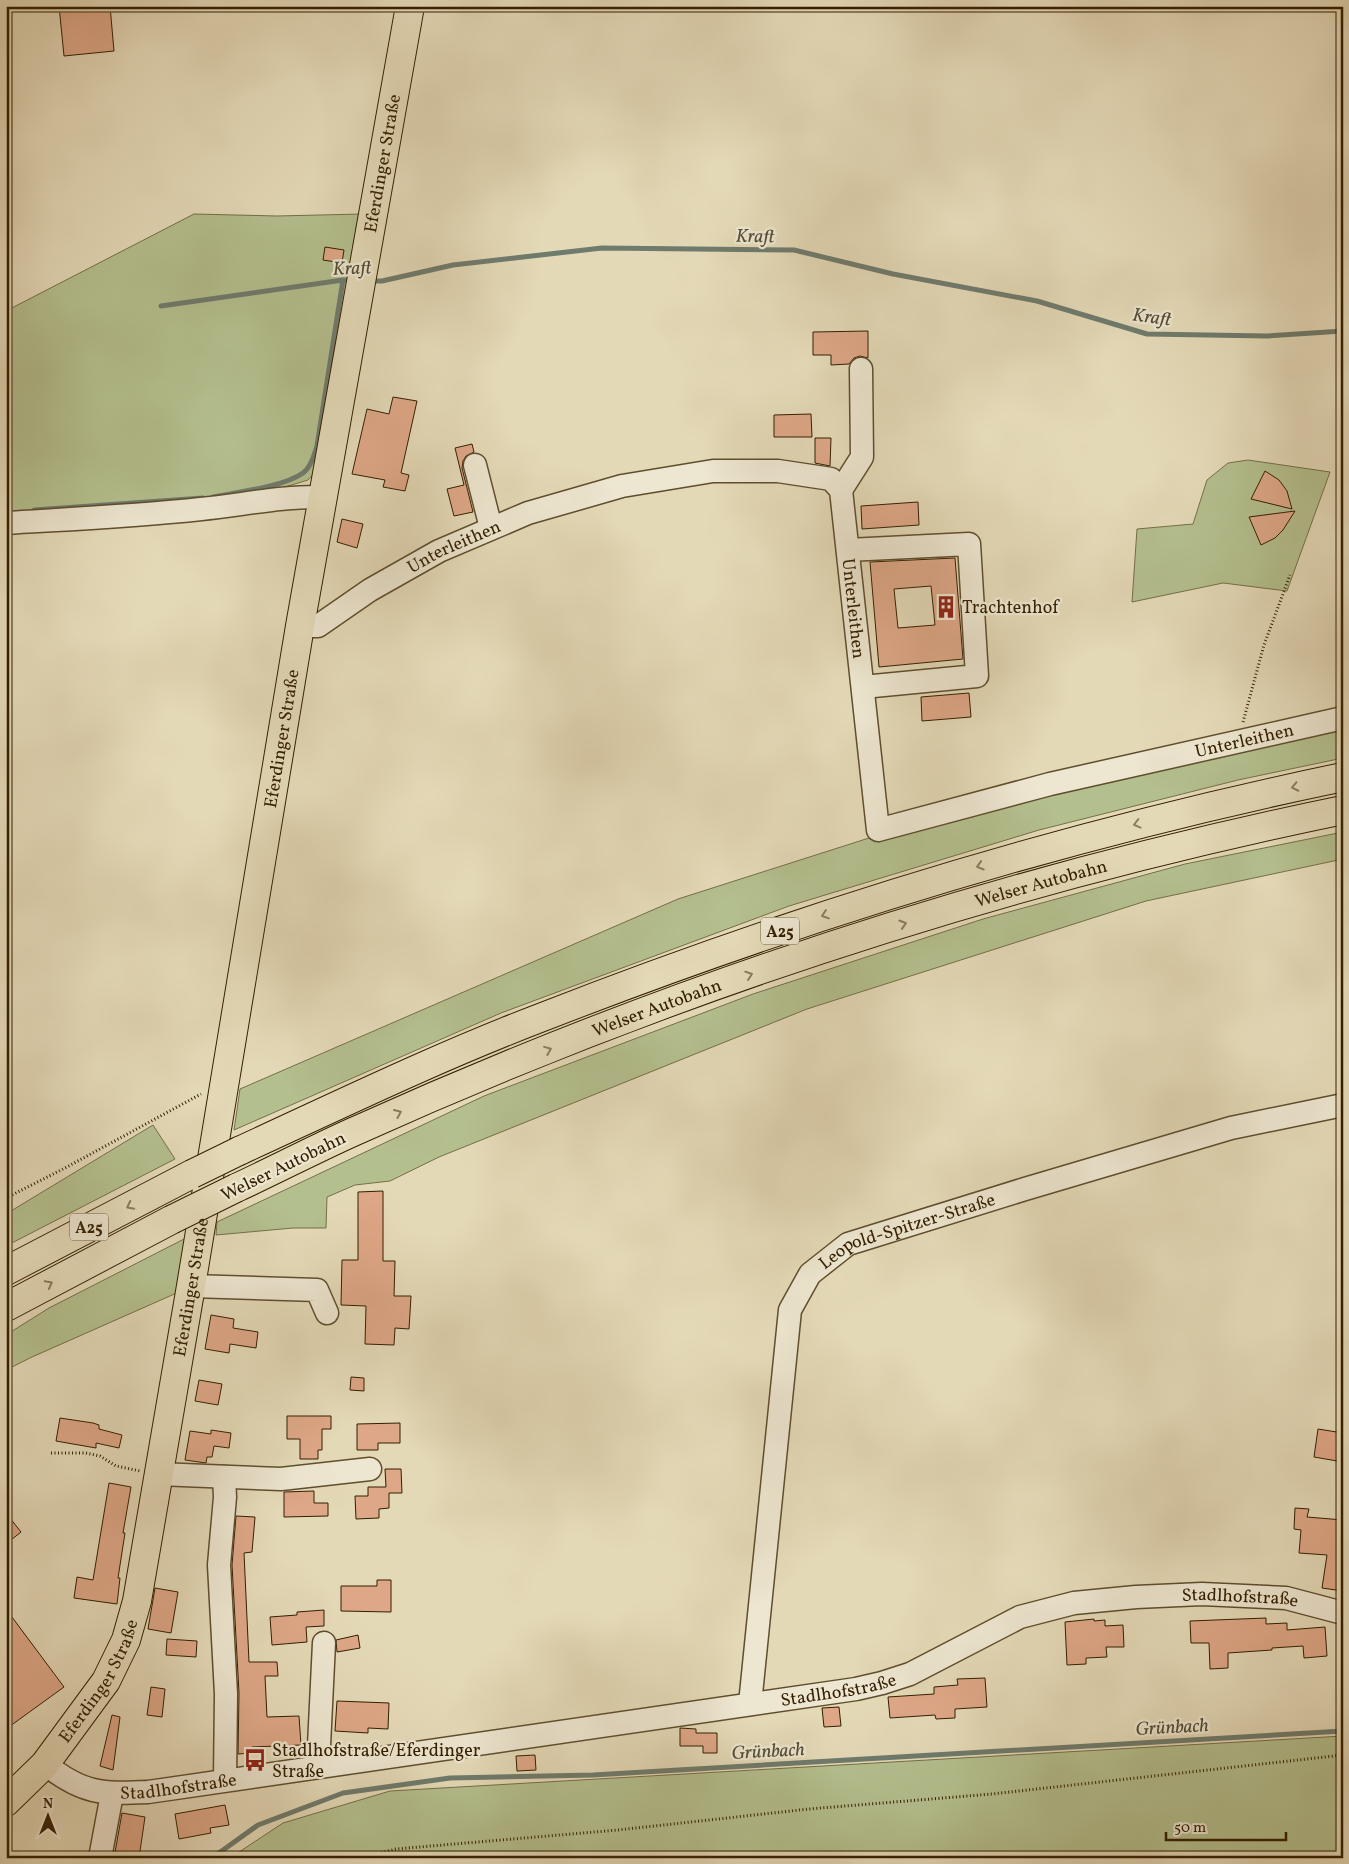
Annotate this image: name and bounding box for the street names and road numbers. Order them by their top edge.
street label: Eferdinger Straße [359,92,408,235]
street label: Unterleithen [403,515,505,580]
street label: Unterleithen [835,557,870,660]
street label: Eferdinger Straße [259,668,307,810]
street label: Unterleithen [1193,718,1297,765]
street label: Welser Autobahn [972,854,1110,915]
road number: A25 [761,918,799,944]
street label: Welser Autobahn [589,973,726,1044]
street label: Welser Autobahn [217,1126,351,1208]
street label: Leopold-Spitzer-Straße [814,1188,999,1276]
road number: A25 [70,1214,108,1240]
street label: Eferdinger Straße [168,1216,216,1359]
street label: Stadlhofstraße [1181,1583,1301,1615]
street label: Eferdinger Straße [54,1617,145,1749]
street label: Stadlhofstraße [779,1668,900,1714]
street label: Stadlhofstraße [120,1768,238,1807]

